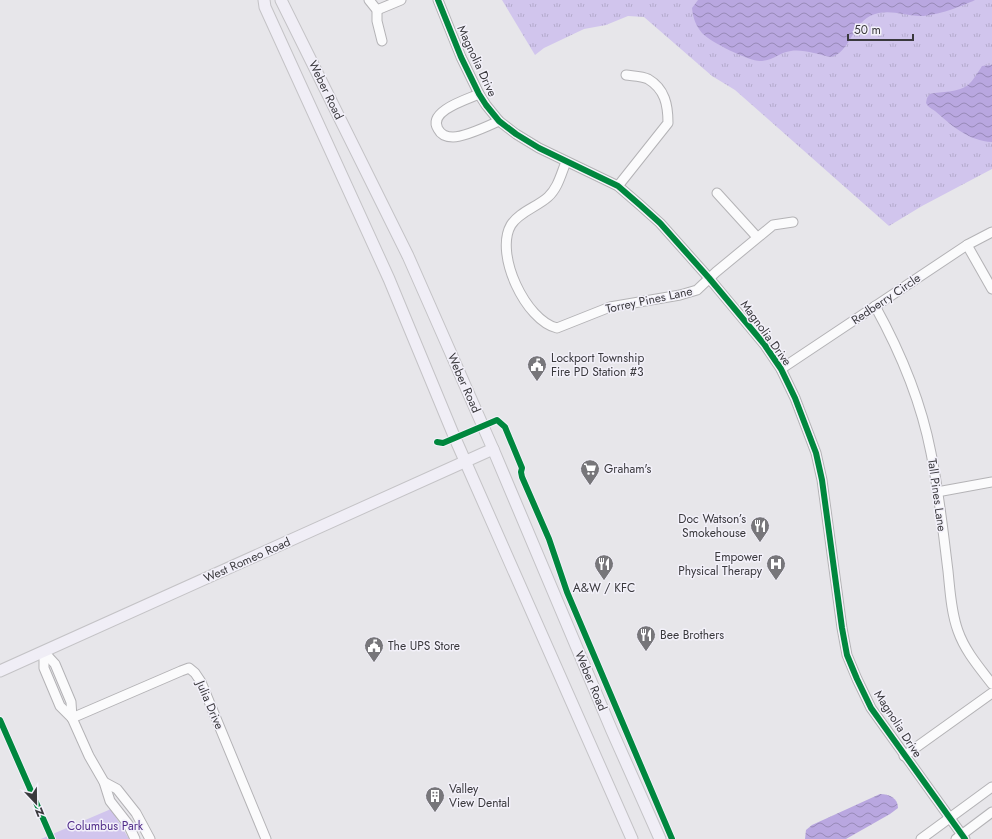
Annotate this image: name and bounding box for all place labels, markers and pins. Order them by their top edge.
place label: Lockport Township Fire PD Station #3 [551,349,644,381]
public building icon: Lockport Township Fire PD Station #3 [526,354,548,382]
supermarket icon: Graham's [579,458,601,486]
place label: Graham's [604,460,651,478]
place label: Doc Watson’s Smokehouse [678,510,746,542]
restaurant icon: Doc Watson’s Smokehouse [749,515,771,543]
place label: Empower Physical Therapy [678,548,763,580]
restaurant icon: A&W / KFC [593,553,615,581]
hospital icon: Empower Physical Therapy [765,553,787,581]
place label: A&W / KFC [573,579,635,597]
restaurant icon: Bee Brothers [635,624,657,652]
place label: Bee Brothers [660,626,724,644]
public building icon: The UPS Store [363,635,385,663]
place label: The UPS Store [388,637,460,655]
place label: Valley View Dental [449,780,510,812]
building icon: Valley View Dental [424,785,446,813]

